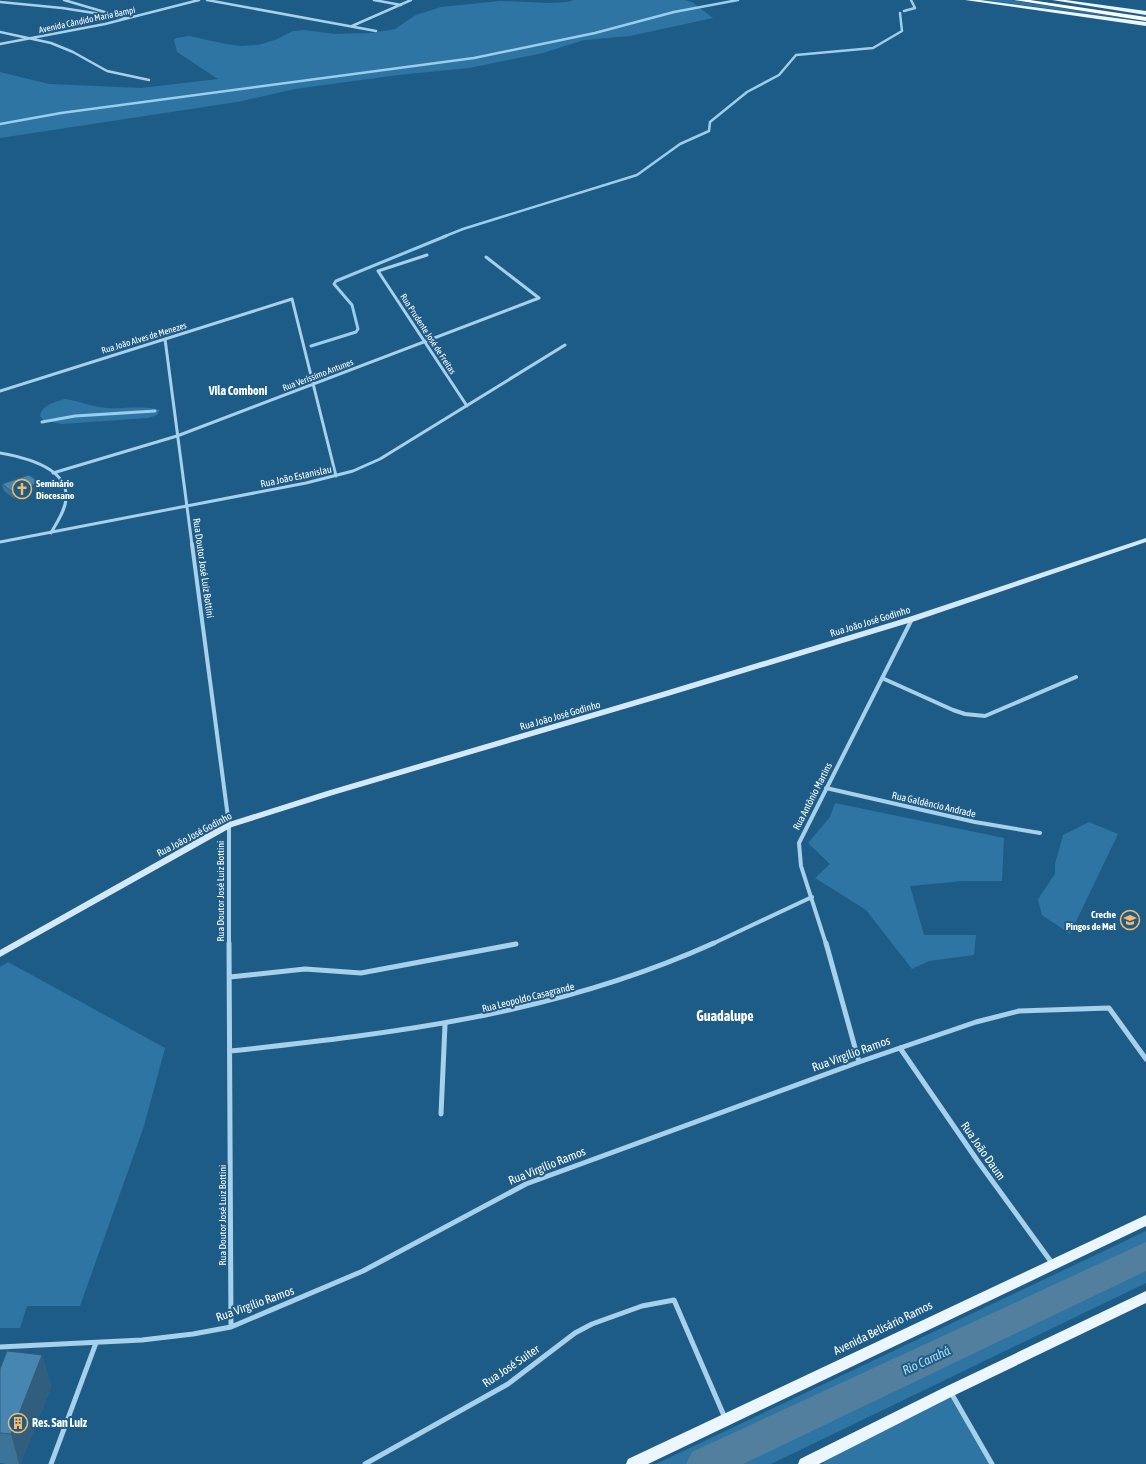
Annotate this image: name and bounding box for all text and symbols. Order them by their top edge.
street label: Avenida Cândido Maria Bampi [38,5,136,35]
street label: Rua Prudente José de Freitas [398,292,458,376]
street label: Rua João Alves de Menezes [100,320,188,356]
street label: Rua Veríssimo Antunes [281,357,355,393]
district label: Vila Comboni [208,384,268,398]
street label: Rua João Estanislau [259,464,333,489]
church icon: Seminário Diocesano [11,478,33,500]
place label: Seminário Diocesano [36,478,75,501]
street label: Rua Doutor José Luiz Bottini [191,517,216,619]
street label: Rua João José Godinho [829,604,912,639]
street label: Rua João José Godinho [519,699,602,732]
street label: Rua Antônio Martins [791,760,834,832]
street label: Rua Galdêncio Andrade [891,789,977,820]
street label: Rua João José Godinho [155,810,234,859]
street label: Rua Doutor José Luiz Bottini [215,841,226,941]
place label: Creche Pingos de Mel [1066,909,1116,932]
school or university icon: Creche Pingos de Mel [1119,909,1141,931]
street label: Rua Leopoldo Casagrande [481,981,576,1014]
district label: Guadalupe [696,1008,754,1024]
street label: Rua Virgílio Ramos [810,1033,892,1075]
street label: Rua João Daum [958,1119,1008,1183]
street label: Rua Virgílio Ramos [506,1144,588,1188]
street label: Rua Doutor José Luiz Bottini [217,1165,228,1265]
street label: Rua Virgílio Ramos [214,1283,296,1325]
street label: Avenida Belisário Ramos [831,1298,935,1358]
street label: Rua José Suiter [480,1342,543,1390]
water label: Rio Carahá [900,1343,953,1378]
building icon: Res. San Luiz [7,1412,29,1434]
place label: Res. San Luiz [32,1416,88,1430]

